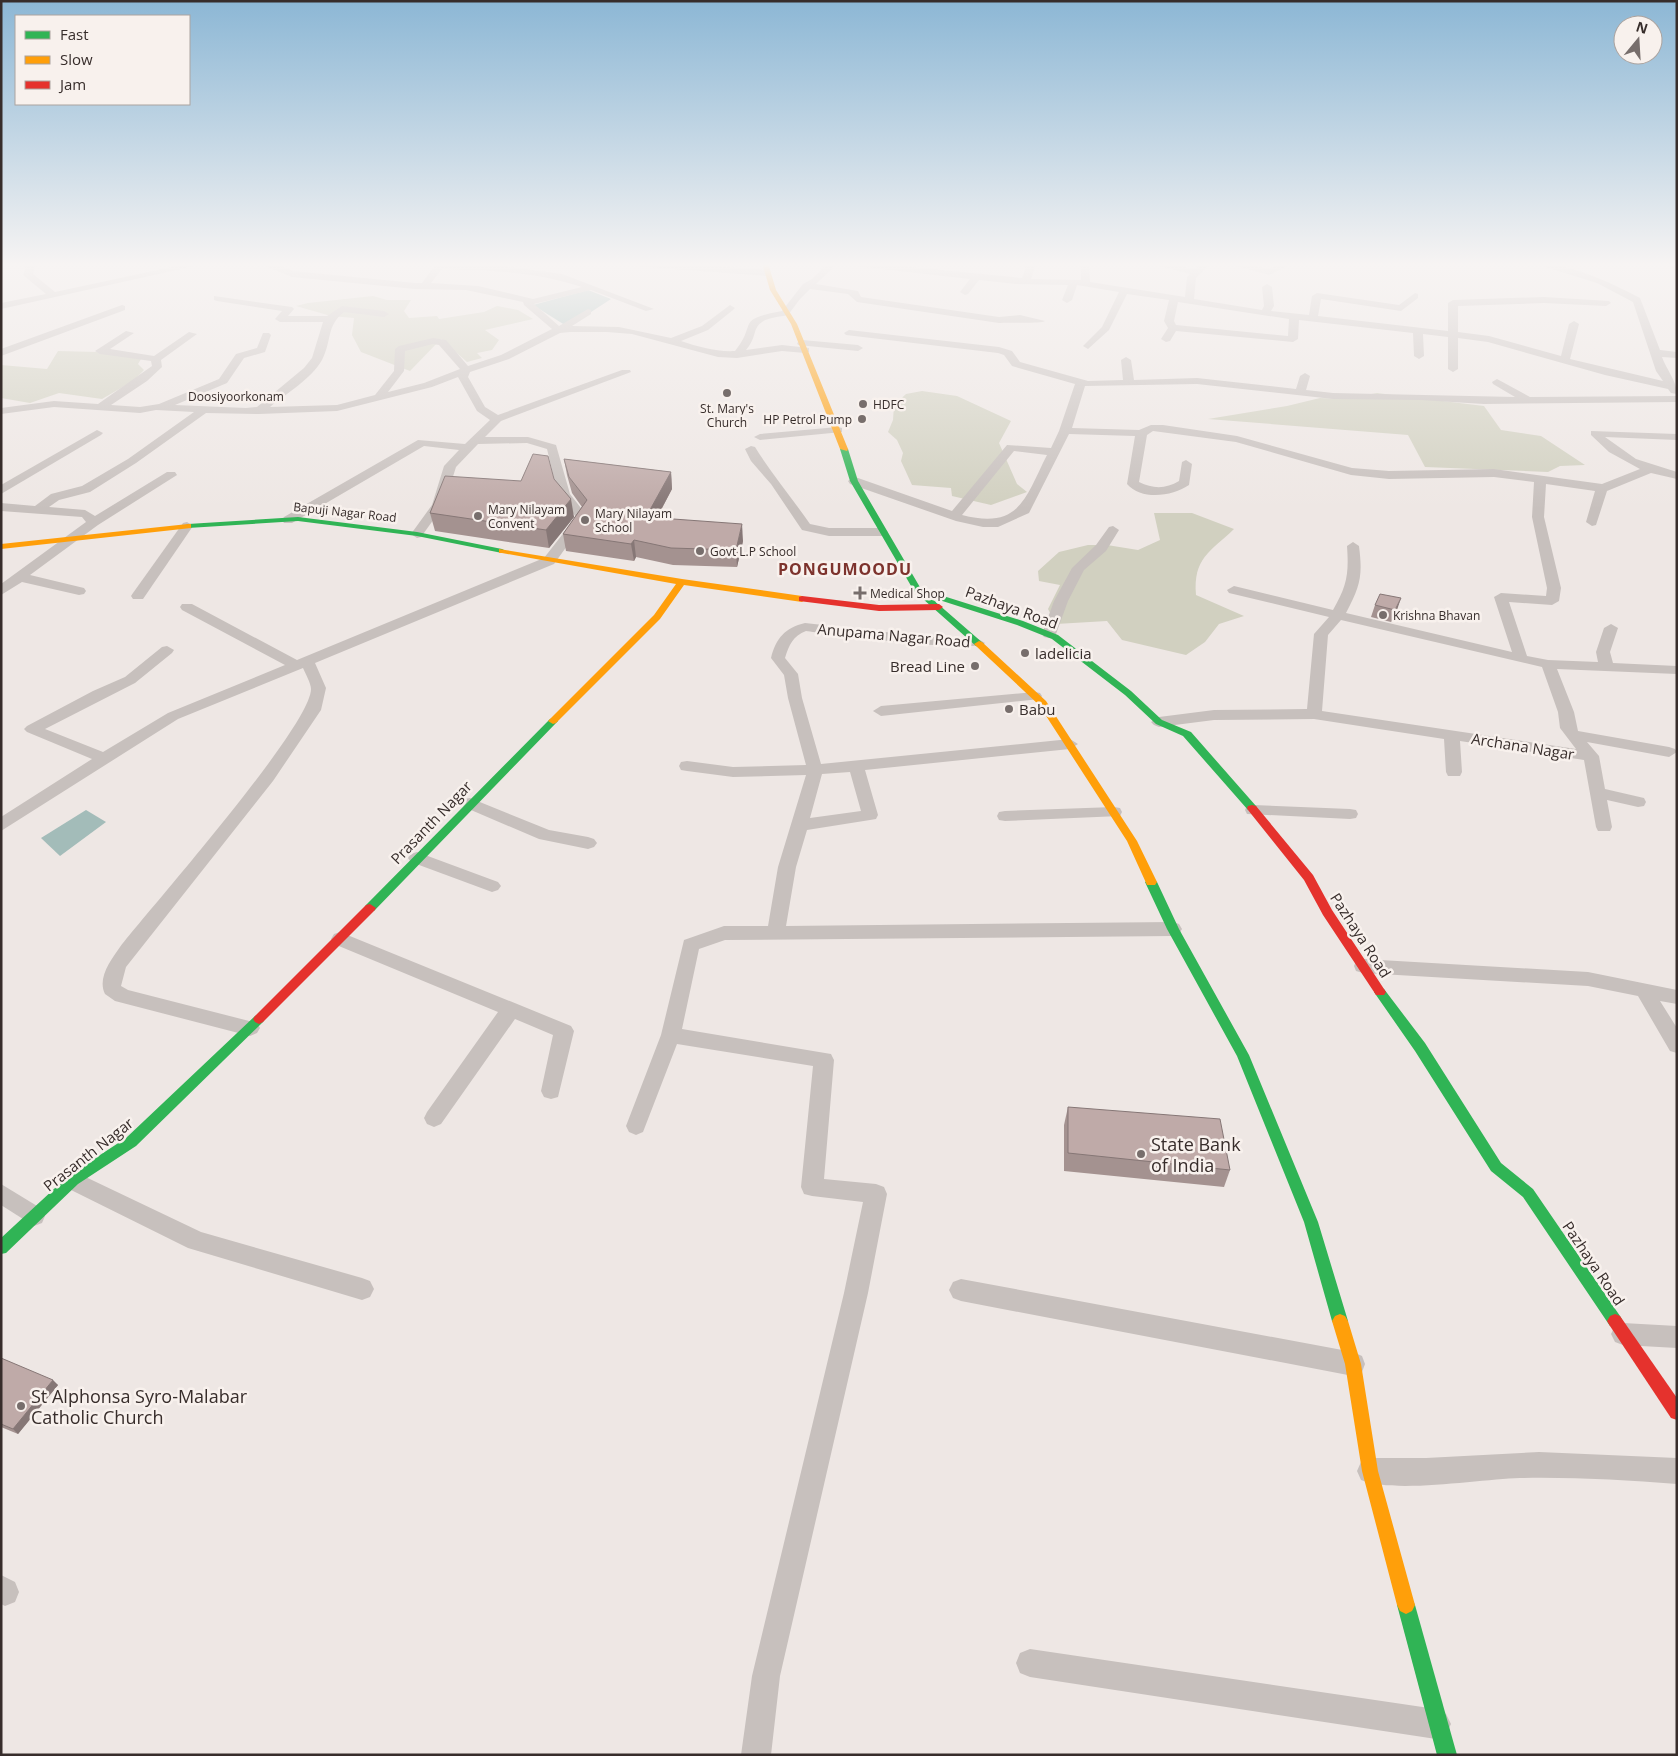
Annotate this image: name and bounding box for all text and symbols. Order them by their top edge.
legend [15,15,190,105]
north arrow [1613,15,1663,65]
text: N [1634,16,1651,38]
text: Fast [60,24,89,44]
text: Slow [60,49,93,69]
text: Jam [58,74,86,94]
marker: St. Mary's Church [721,387,733,399]
street label: Doosiyoorkonam [188,388,284,405]
place label: HDFC [873,396,905,413]
marker: HDFC [857,398,869,410]
place label: St. Mary's Church [700,400,754,431]
place label: HP Petrol Pump [763,411,852,428]
marker: HP Petrol Pump [856,413,868,425]
street label: Bapuji Nagar Road [292,498,398,526]
place label: Mary Nilayam Convent [488,501,565,532]
place label: Mary Nilayam School [595,505,672,536]
marker: Mary Nilayam Convent [472,510,484,522]
marker: Mary Nilayam School [579,514,591,526]
place label: Govt L.P School [710,543,796,560]
marker: Govt L.P School [694,545,706,557]
district label: PONGUMOODU [778,558,912,580]
street label: Pazhaya Road [963,581,1061,633]
place label: Medical Shop [870,585,945,602]
marker: Medical Shop [854,587,866,599]
place label: Krishna Bhavan [1393,607,1480,624]
marker: Krishna Bhavan [1377,609,1389,621]
street label: Anupama Nagar Road [817,618,971,652]
place label: ladelicia [1035,643,1092,663]
marker: ladelicia [1019,647,1031,659]
place label: Bread Line [890,656,965,676]
marker: Bread Line [969,660,981,672]
place label: Babu [1019,699,1055,719]
marker: Babu [1003,703,1015,715]
street label: Archana Nagar [1470,728,1576,764]
street label: Prasanth Nagar [386,776,476,868]
street label: Pazhaya Road [1326,889,1396,981]
street label: Prasanth Nagar [39,1113,137,1195]
place label: State Bank of India [1151,1132,1241,1177]
marker: State Bank of India [1135,1148,1147,1160]
street label: Pazhaya Road [1558,1217,1630,1309]
place label: St Alphonsa Syro-Malabar Catholic Church [31,1384,248,1429]
marker: St Alphonsa Syro-Malabar Catholic Church [15,1400,27,1412]

